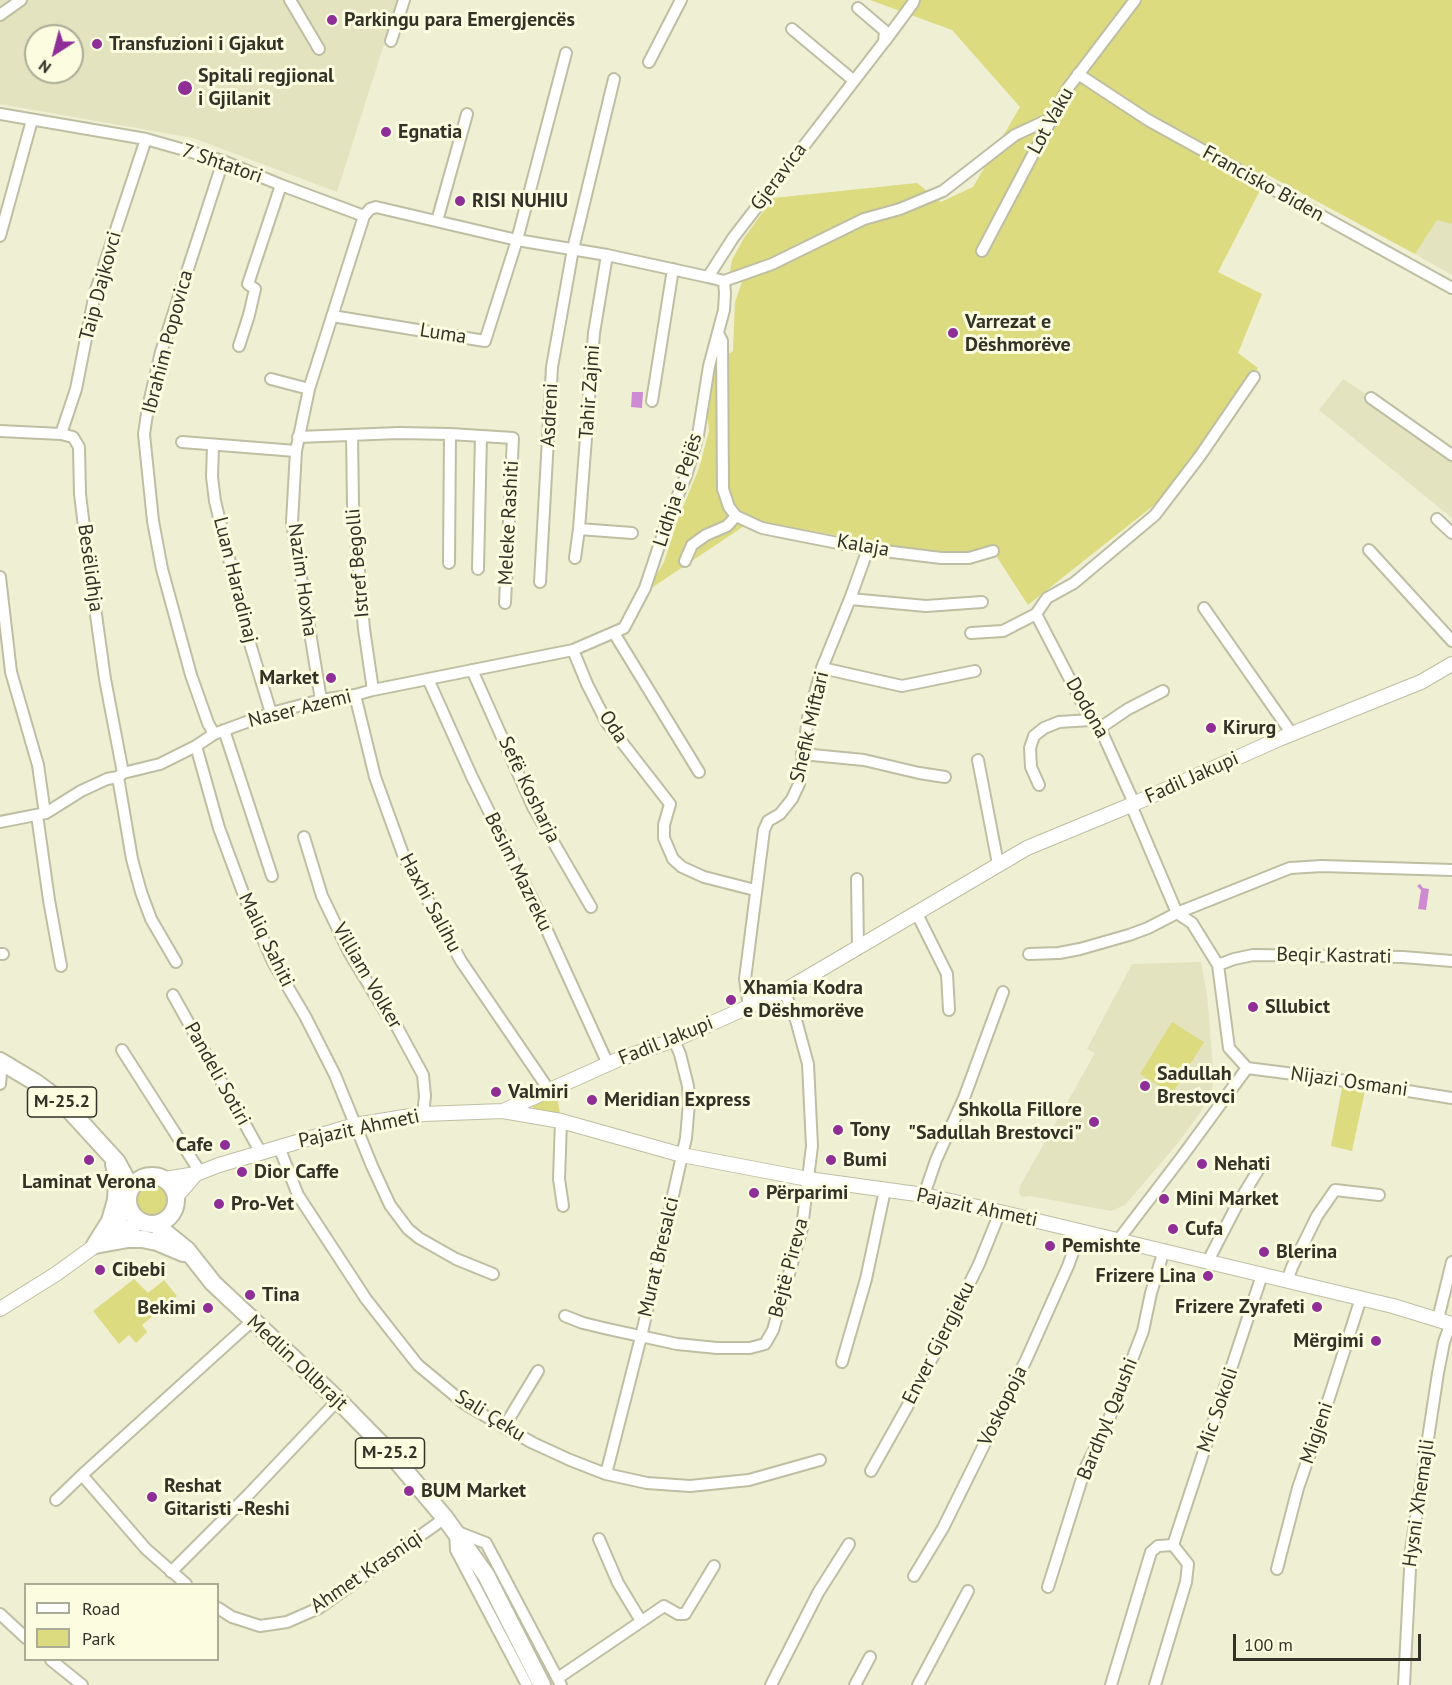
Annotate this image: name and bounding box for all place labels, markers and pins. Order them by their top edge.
place label: Parkingu para Emergjencës [344,8,575,32]
marker: Parkingu para Emergjencës [325,13,339,27]
place label: Transfuzioni i Gjakut [109,32,284,56]
marker: Transfuzioni i Gjakut [90,37,104,51]
place label: Spitali regjional i Gjilanit [198,64,334,111]
marker: Spitali regjional i Gjilanit [176,79,194,97]
place label: Egnatia [398,120,462,144]
marker: Egnatia [379,125,393,139]
place label: RISI NUHIU [472,189,568,213]
marker: RISI NUHIU [453,194,467,208]
place label: Varrezat e Dëshmorëve [965,310,1071,357]
marker: Varrezat e Dëshmorëve [946,326,960,340]
place label: Market [259,666,319,690]
marker: Market [324,671,338,685]
place label: Kirurg [1223,716,1276,740]
marker: Kirurg [1204,721,1218,735]
place label: Xhamia Kodra e Dëshmorëve [743,976,864,1023]
marker: Xhamia Kodra e Dëshmorëve [724,993,738,1007]
place label: Sllubict [1265,995,1330,1019]
marker: Sllubict [1246,1000,1260,1014]
place label: Sadullah Brestovci [1157,1062,1235,1109]
marker: Sadullah Brestovci [1138,1079,1152,1093]
place label: Valmiri [508,1080,569,1104]
marker: Valmiri [489,1085,503,1099]
place label: Meridian Express [604,1088,750,1112]
marker: Meridian Express [585,1093,599,1107]
place label: Shkolla Fillore "Sadullah Brestovci" [908,1098,1082,1145]
marker: Shkolla Fillore "Sadullah Brestovci" [1087,1115,1101,1129]
place label: Tony [850,1118,890,1142]
marker: Tony [831,1123,845,1137]
place label: Cafe [176,1133,213,1157]
marker: Cafe [218,1138,232,1152]
place label: Bumi [843,1148,887,1172]
place label: Nehati [1214,1152,1270,1176]
marker: Laminat Verona [82,1153,96,1167]
marker: Bumi [824,1153,838,1167]
marker: Nehati [1195,1157,1209,1171]
place label: Dior Caffe [254,1160,339,1184]
marker: Dior Caffe [235,1165,249,1179]
place label: Laminat Verona [22,1170,156,1194]
place label: Përparimi [766,1181,848,1205]
marker: Përparimi [747,1186,761,1200]
place label: Mini Market [1176,1187,1278,1211]
place label: Pro-Vet [231,1192,294,1216]
marker: Mini Market [1157,1192,1171,1206]
marker: Pro-Vet [212,1197,226,1211]
place label: Cufa [1185,1217,1223,1241]
marker: Cufa [1166,1222,1180,1236]
place label: Pemishte [1062,1234,1141,1258]
marker: Pemishte [1043,1239,1057,1253]
place label: Blerina [1276,1240,1337,1264]
marker: Blerina [1257,1245,1271,1259]
place label: Cibebi [112,1258,166,1282]
marker: Cibebi [93,1263,107,1277]
place label: Frizere Lina [1096,1264,1196,1288]
marker: Frizere Lina [1201,1269,1215,1283]
place label: Tina [262,1283,300,1307]
marker: Tina [243,1288,257,1302]
place label: Frizere Zyrafeti [1175,1295,1305,1319]
place label: Bekimi [137,1296,196,1320]
marker: Frizere Zyrafeti [1310,1300,1324,1314]
marker: Bekimi [201,1301,215,1315]
place label: Mërgimi [1293,1329,1364,1353]
marker: Mërgimi [1369,1334,1383,1348]
place label: Reshat Gitaristi -Reshi [164,1474,290,1521]
place label: BUM Market [421,1479,526,1503]
marker: BUM Market [402,1484,416,1498]
marker: Reshat Gitaristi -Reshi [145,1490,159,1504]

